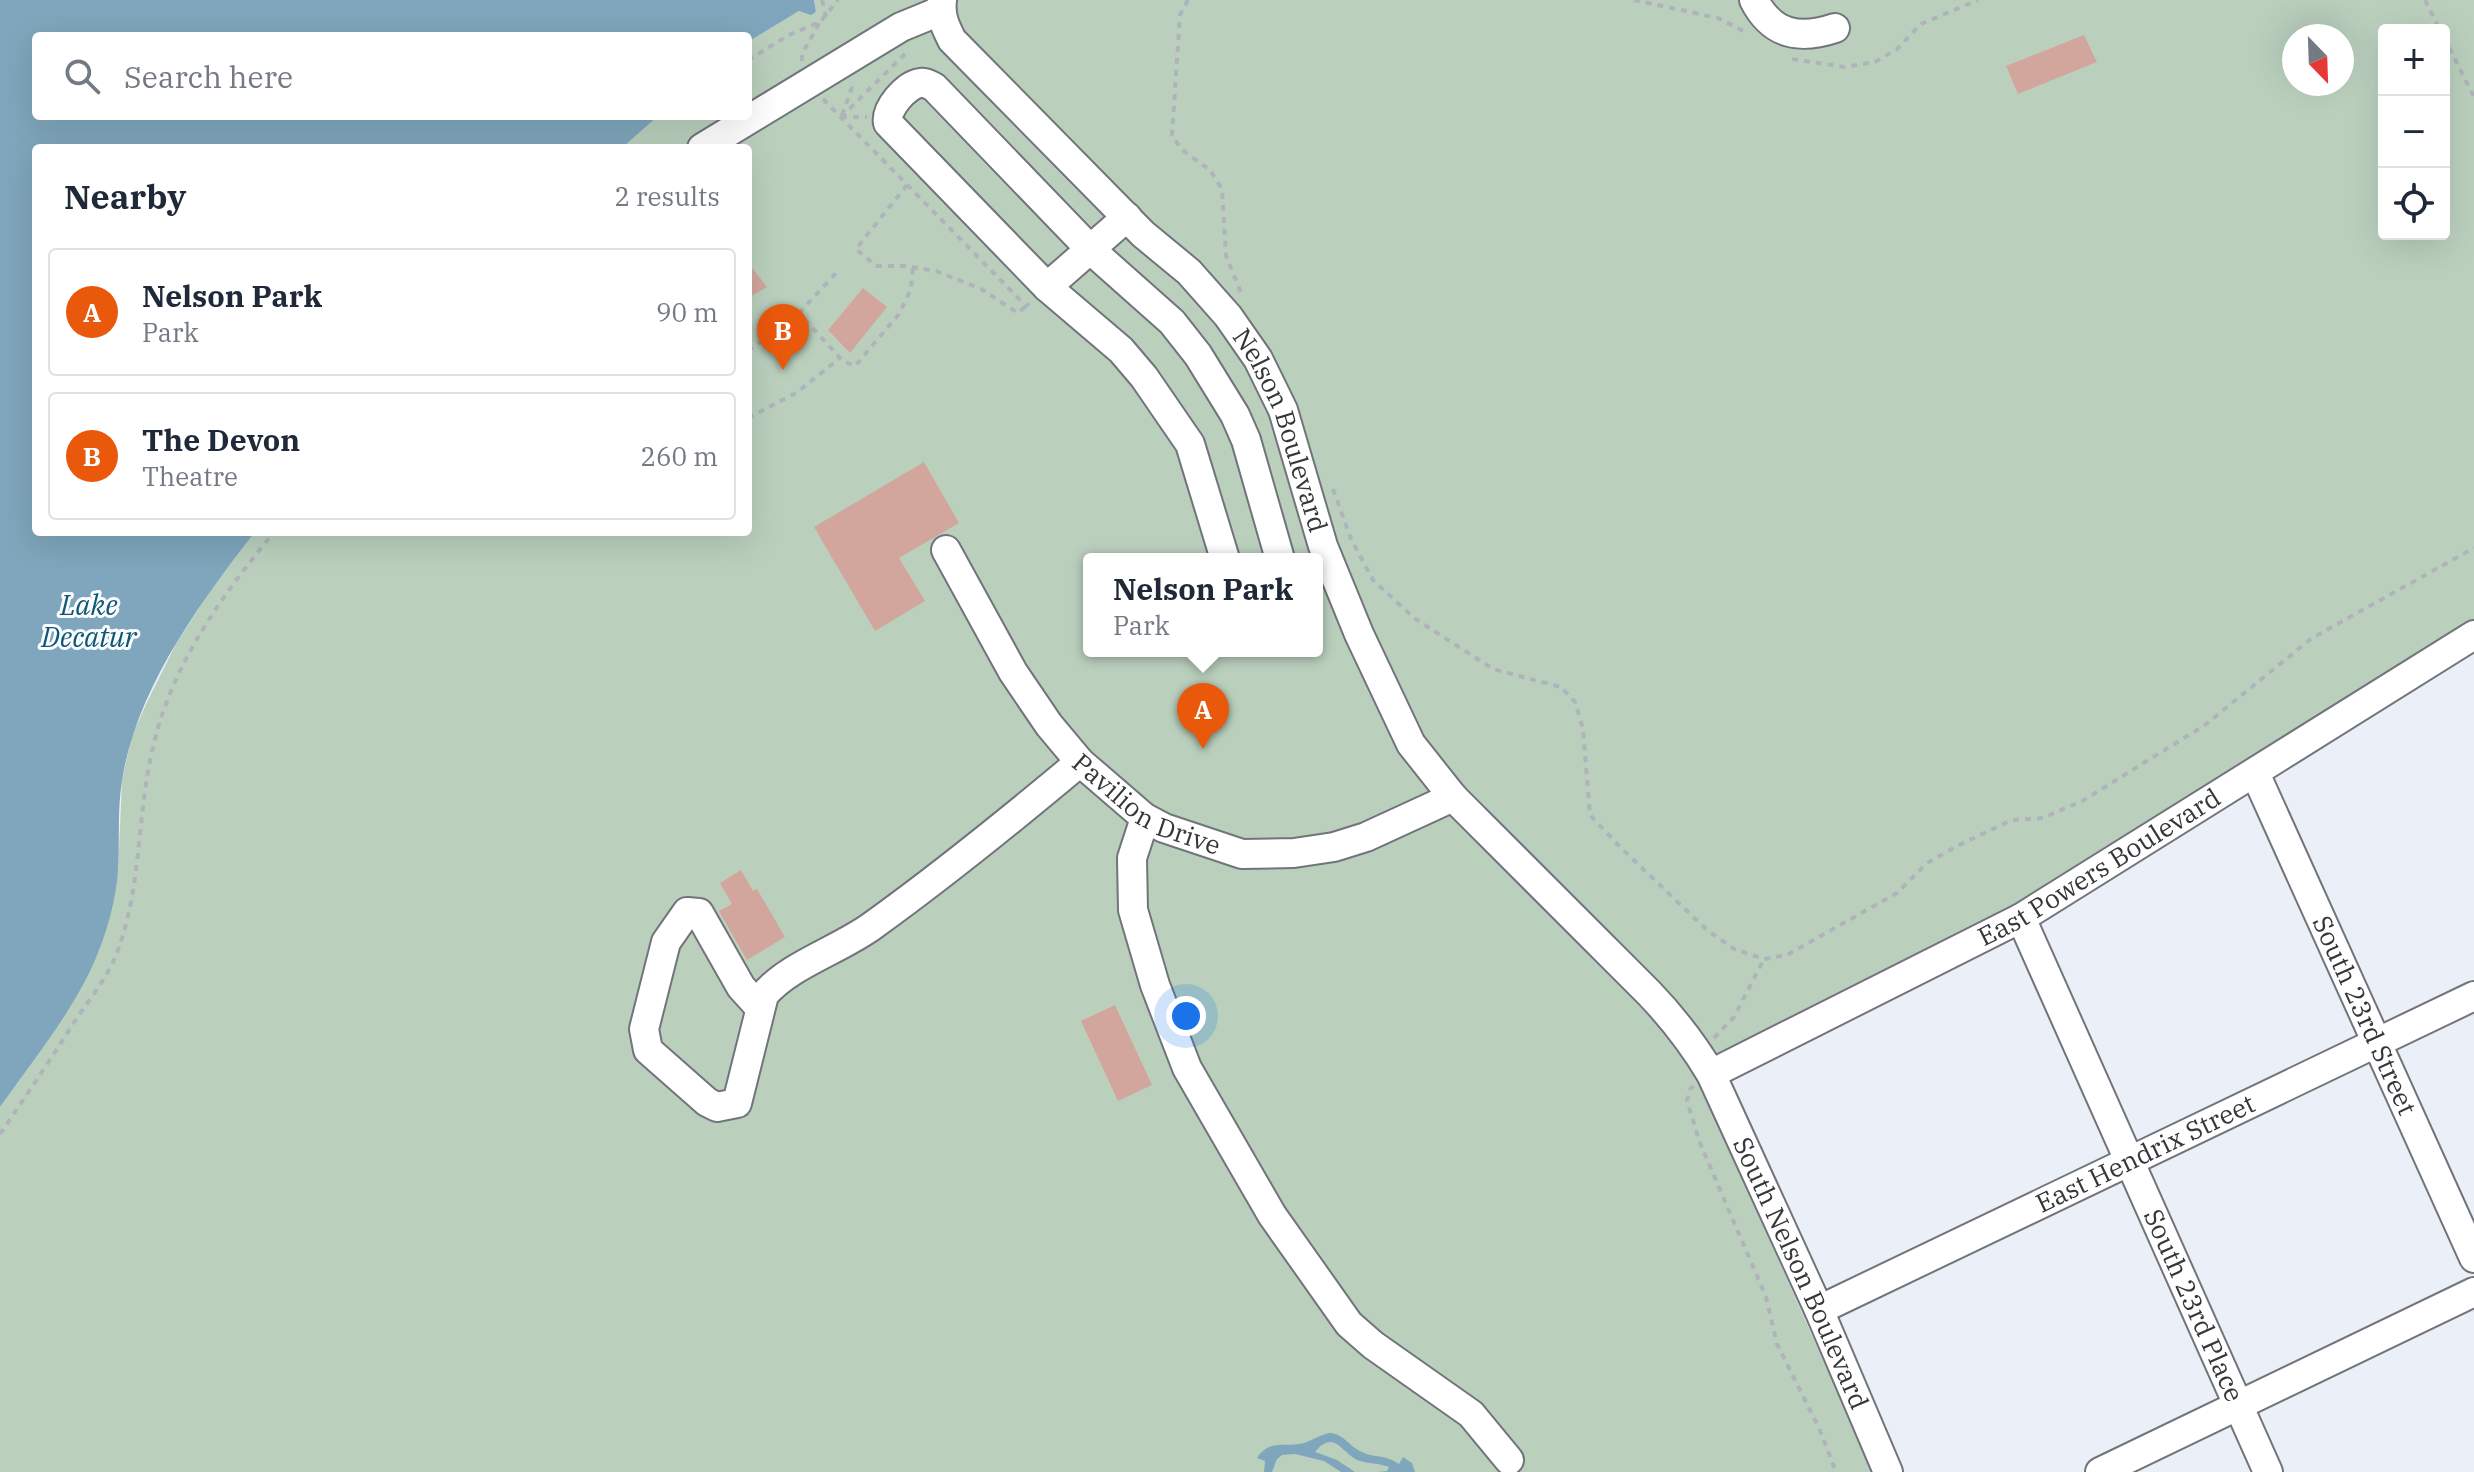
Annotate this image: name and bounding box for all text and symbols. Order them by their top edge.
north arrow [2282,24,2354,96]
map controls [2378,24,2450,240]
button: + [2378,24,2450,96]
search box [32,32,752,120]
icon: search [60,54,104,98]
text: Search here [124,57,293,96]
button: − [2378,96,2450,168]
button: locate [2378,168,2450,240]
text: Nearby [64,174,186,218]
text: 2 results [614,179,720,213]
text: Nelson Park [142,276,322,315]
text: A [83,295,101,329]
text: 90 m [656,295,718,329]
pin: B [757,304,809,370]
text: Park [142,315,199,349]
street label: Nelson Boulevard [1226,321,1336,536]
text: The Devon [142,420,300,459]
text: B [83,439,101,473]
text: 260 m [640,439,718,473]
text: Theatre [142,459,238,493]
popup [1083,553,1323,657]
text: Nelson Park [1113,569,1293,608]
water label: Lake Decatur [40,586,138,655]
text: Park [1113,608,1170,642]
pin: A [1177,683,1229,749]
street label: Pavilion Drive [1066,745,1225,862]
street label: East Powers Boulevard [1972,780,2226,953]
street label: South 23rd Street [2306,910,2425,1120]
your location [1166,996,1206,1036]
street label: East Hendrix Street [2030,1086,2260,1220]
street label: South Nelson Boulevard [1726,1131,1877,1414]
street label: South 23rd Place [2137,1203,2252,1407]

